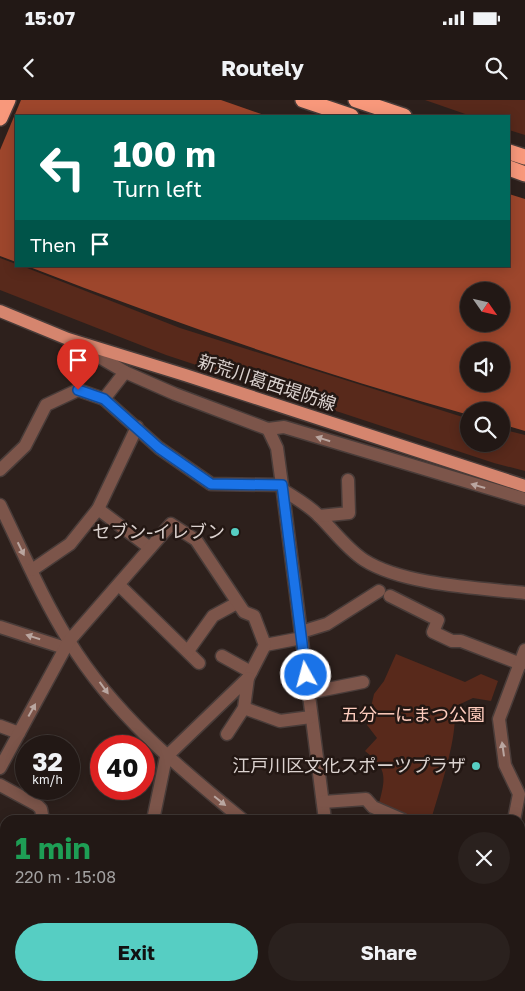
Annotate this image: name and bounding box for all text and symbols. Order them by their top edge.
text: 15:07 [25,6,75,29]
icon: back [15,54,43,82]
text: Routely [221,54,304,81]
icon: search [482,54,510,82]
text: 100 m [113,133,216,175]
icon: left [30,135,95,200]
text: Turn left [113,175,202,202]
icon: arrive [86,230,114,258]
text: Then [30,233,76,256]
north arrow [460,282,510,332]
map controls [460,282,510,452]
pin [57,339,99,390]
button: sound [460,342,510,392]
icon: arrive [64,346,92,374]
street label: 新荒川葛西堤防線 [195,349,339,415]
button: search [460,402,510,452]
one-way arrow [315,434,330,442]
one-way arrow [471,481,486,489]
place label: セブン-イレブン [92,520,225,542]
marker: セブン-イレブン [229,526,241,538]
one-way arrow [18,542,26,556]
one-way arrow [25,633,40,641]
position arrow [279,648,331,700]
one-way arrow [98,681,109,694]
one-way arrow [27,703,36,716]
park label: 五分一にまつ公園 [341,703,485,725]
speed limit sign: 40 [90,735,155,800]
one-way arrow [499,740,507,756]
text: 32 [32,746,63,777]
place label: 江戸川区文化スポーツプラザ [232,754,466,776]
marker: 江戸川区文化スポーツプラザ [470,760,482,772]
text: km/h [32,772,63,787]
one-way arrow [213,796,226,807]
text: 1 min [15,830,91,866]
button: close [458,832,510,884]
text: 220 m · 15:08 [15,867,116,887]
button: Exit [15,923,258,981]
button: Share [268,923,510,981]

